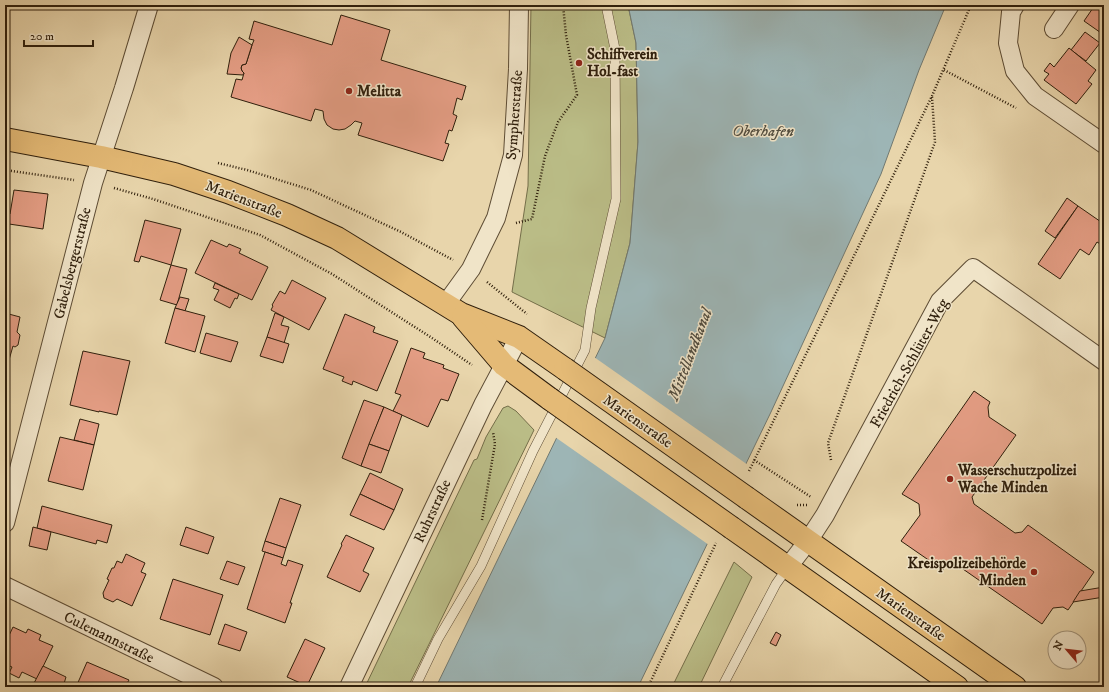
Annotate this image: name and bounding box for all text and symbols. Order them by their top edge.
scale bar [24,22,93,48]
text: 20 m [30,29,54,44]
place label: Schiffverein Hol-fast [587,45,658,81]
marker: Schiffverein Hol-fast [574,58,584,68]
street label: Sympherstraße [502,69,527,161]
place label: Melitta [357,82,402,101]
marker: Melitta [344,86,354,96]
water label: Oberhafen [732,121,794,141]
street label: Marienstraße [203,176,285,223]
street label: Gabelsbergerstraße [49,205,96,321]
street label: Friedrich-Schlüter-Weg [866,295,953,431]
water label: Mittellandkanal [663,304,717,404]
street label: Marienstraße [599,391,676,452]
place label: Wasserschutzpolizei Wache Minden [957,461,1077,497]
marker: Wasserschutzpolizei Wache Minden [945,474,955,484]
street label: Ruhrstraße [410,477,455,546]
place label: Kreispolizeibehörde Minden [908,554,1027,590]
marker: Kreispolizeibehörde Minden [1029,567,1039,577]
street label: Marienstraße [872,584,949,645]
street label: Culemannstraße [60,607,157,668]
north arrow [1047,630,1087,670]
text: N [1051,639,1067,653]

